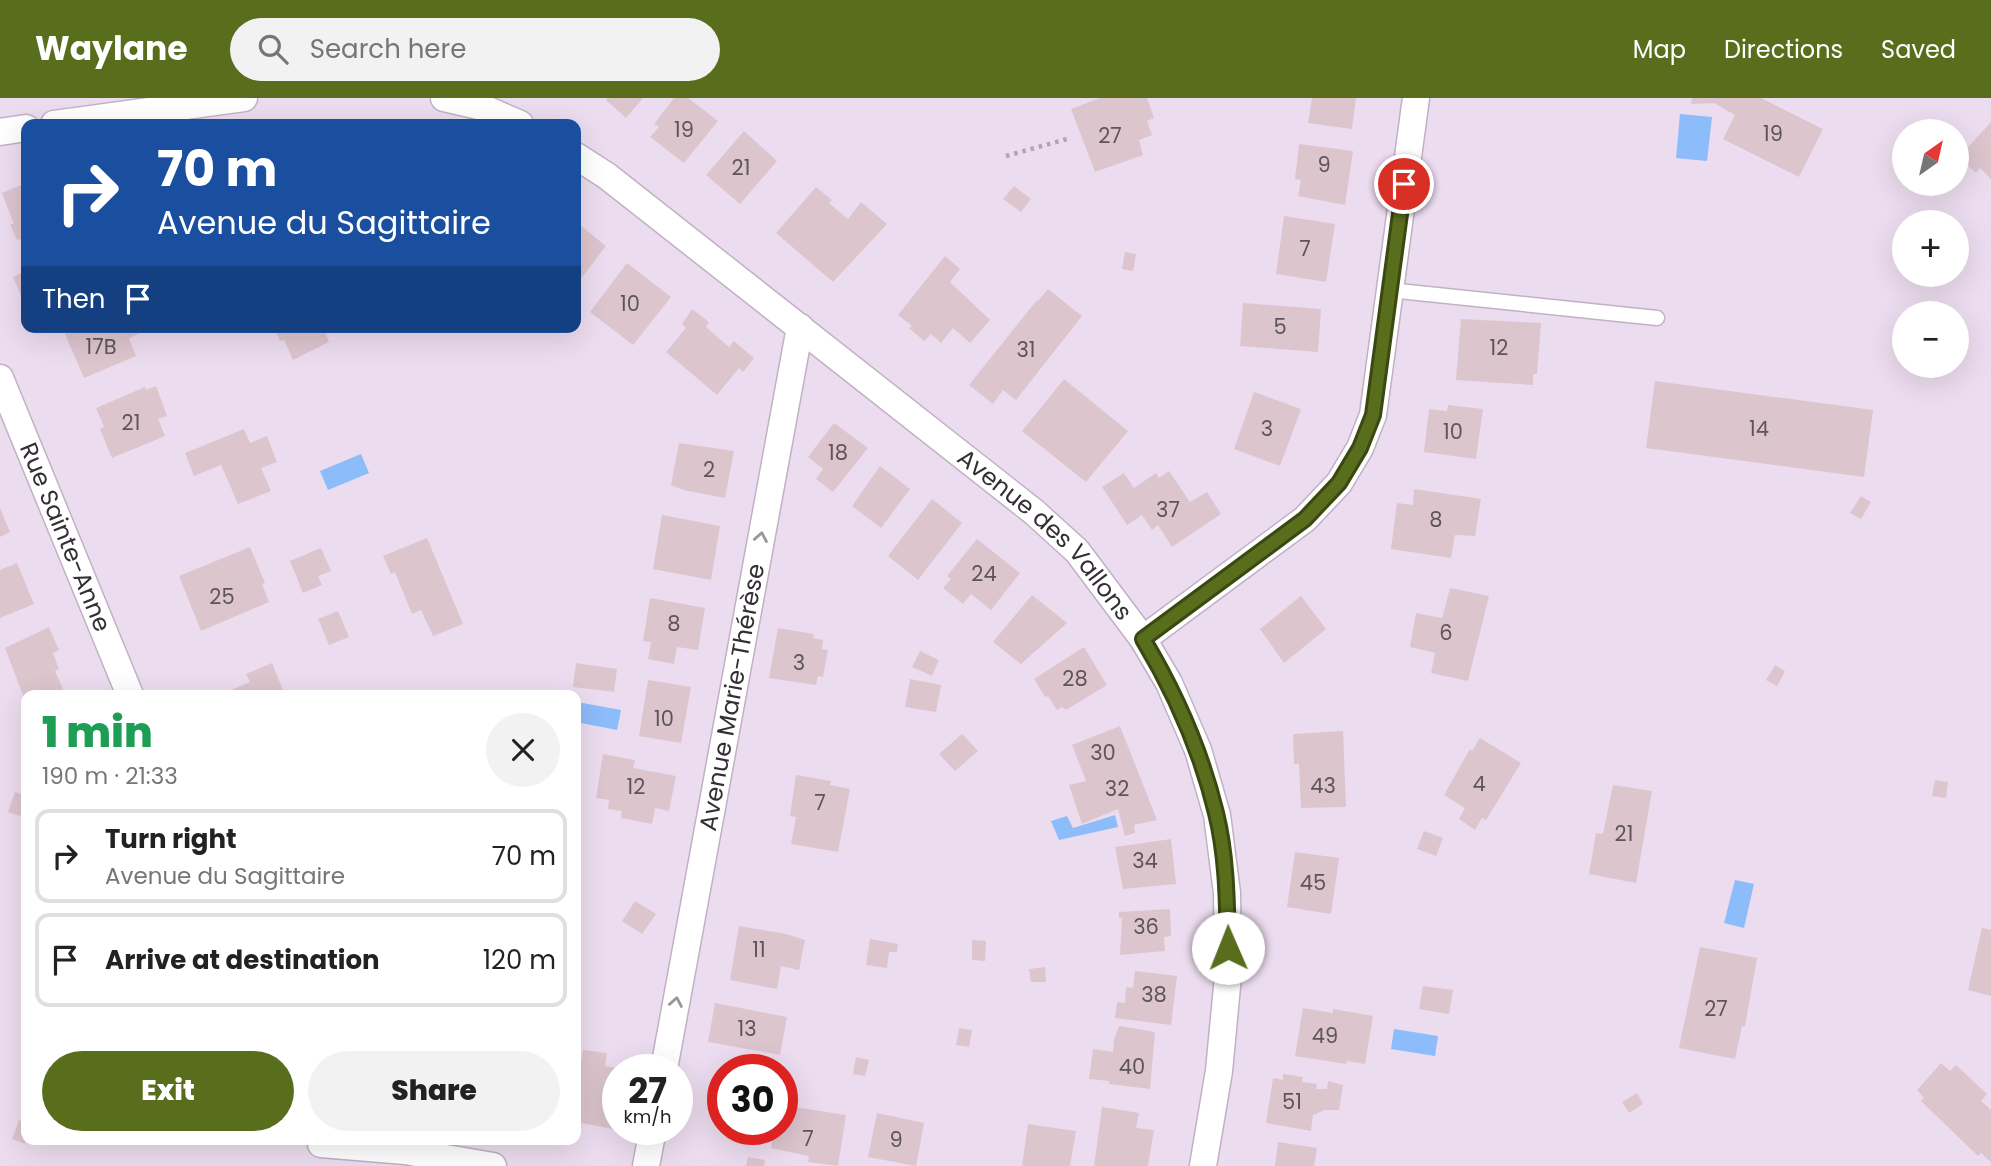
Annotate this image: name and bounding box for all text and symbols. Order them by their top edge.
search box [230,18,720,81]
text: Waylane [35,25,188,72]
icon: search [254,30,292,68]
text: Search here [310,31,466,67]
text: Map [1633,33,1686,66]
text: Directions [1724,33,1843,66]
text: Saved [1881,33,1956,66]
house number: 19 [674,115,694,144]
house number: 19 [1763,119,1783,148]
north arrow [1892,119,1969,196]
map controls [1892,119,1969,378]
house number: 27 [1098,121,1122,150]
text: 70 m [157,135,277,203]
icon: right [42,147,133,238]
house number: 9 [1317,150,1331,179]
house number: 21 [732,153,750,182]
pin [1374,154,1434,214]
icon: arrive [1385,165,1423,203]
text: Avenue du Sagittaire [157,200,491,245]
button: + [1892,210,1969,287]
house number: 7 [1299,234,1311,263]
icon: arrive [119,280,157,318]
text: Then [42,281,105,317]
house number: 10 [620,289,640,318]
button: − [1892,301,1969,378]
house number: 5 [1273,312,1287,341]
house number: 17B [85,332,117,361]
house number: 12 [1490,333,1508,362]
house number: 31 [1016,335,1036,364]
house number: 21 [122,408,140,437]
house number: 3 [1261,414,1273,443]
house number: 14 [1749,414,1769,443]
house number: 10 [1443,417,1463,446]
street label: Rue Sainte-Anne [12,437,119,636]
house number: 18 [828,438,848,467]
street label: Avenue des Vallons [951,441,1140,627]
house number: 2 [703,455,715,484]
house number: 37 [1156,495,1180,524]
house number: 8 [1429,505,1443,534]
one-way arrow [753,531,768,543]
house number: 24 [971,559,997,588]
street label: Avenue Marie-Thérèse [691,561,772,833]
house number: 25 [209,582,235,611]
house number: 8 [667,609,681,638]
house number: 6 [1439,618,1453,647]
house number: 3 [793,648,805,677]
house number: 28 [1062,664,1088,693]
text: 1 min [42,703,153,762]
house number: 10 [654,704,674,733]
button: close [486,713,560,787]
house number: 30 [1090,738,1116,767]
text: 190 m · 21:33 [42,760,178,792]
house number: 4 [1472,769,1486,798]
house number: 43 [1310,771,1336,800]
house number: 12 [627,772,645,801]
house number: 32 [1105,774,1129,803]
house number: 7 [814,788,826,817]
house number: 21 [1615,819,1633,848]
text: Turn right [105,821,237,857]
icon: right [46,837,84,875]
text: 70 m [492,838,556,874]
house number: 34 [1132,846,1158,875]
text: Avenue du Sagittaire [105,860,345,892]
house number: 45 [1300,868,1326,897]
position arrow [1191,911,1265,985]
house number: 36 [1133,912,1159,941]
house number: 11 [752,935,766,964]
icon: arrive [46,941,84,979]
text: Arrive at destination [105,942,380,978]
text: 120 m [483,942,556,978]
house number: 38 [1141,980,1167,1009]
house number: 27 [1704,994,1728,1023]
one-way arrow [668,996,683,1008]
house number: 13 [737,1014,757,1043]
house number: 49 [1312,1021,1338,1050]
button: Exit [42,1051,294,1131]
button: Share [308,1051,560,1131]
house number: 40 [1119,1052,1145,1081]
speed limit sign: 30 [707,1054,798,1145]
text: 27 [628,1066,667,1115]
house number: 51 [1282,1087,1302,1116]
text: km/h [624,1104,671,1129]
house number: 7 [802,1124,814,1153]
house number: 9 [889,1125,903,1154]

